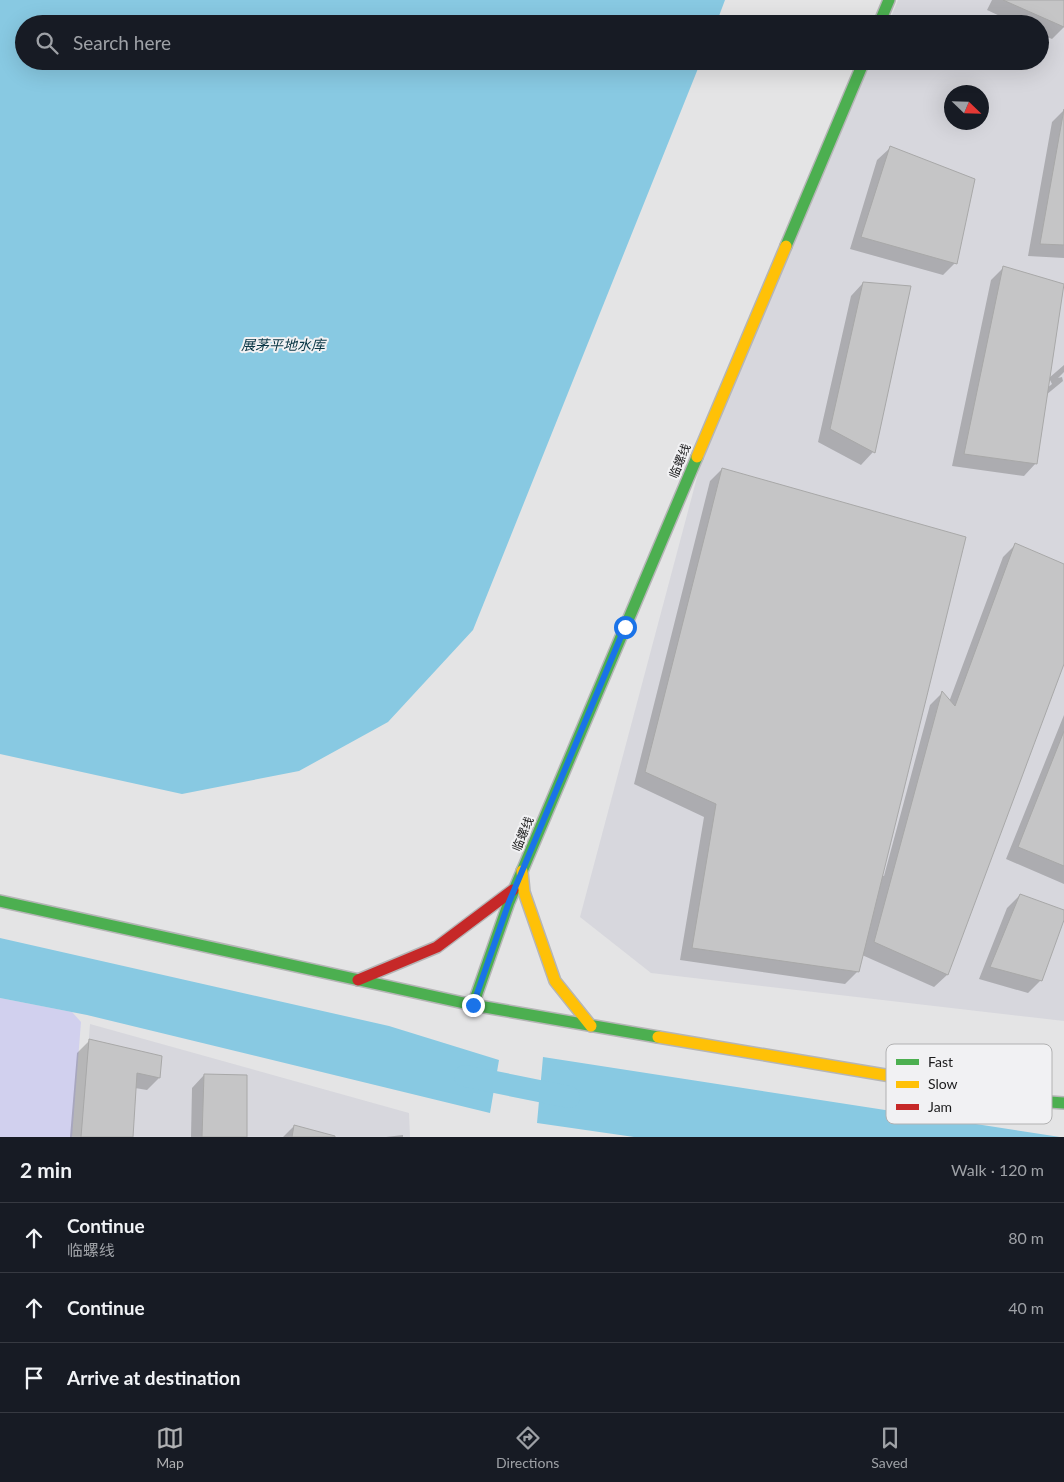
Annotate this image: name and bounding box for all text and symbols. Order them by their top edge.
search box [15,15,1049,70]
icon: search [33,29,61,57]
text: Search here [73,31,171,54]
north arrow [944,85,989,130]
water label: 展茅平地水库 [241,336,327,353]
street label: 临螺线 [666,441,693,480]
route start [614,616,637,639]
street label: 临螺线 [509,814,536,853]
route end [462,994,485,1017]
legend [886,1044,1052,1124]
text: Fast [928,1053,953,1070]
text: Slow [928,1075,958,1092]
text: Jam [928,1098,952,1115]
text: 2 min [20,1157,72,1182]
text: Walk · 120 m [951,1160,1044,1179]
text: Continue [67,1214,145,1237]
icon: ahead [20,1224,48,1252]
text: 80 m [1008,1228,1044,1247]
text: 临螺线 [67,1240,115,1259]
icon: ahead [20,1294,48,1322]
text: Continue [67,1296,145,1319]
text: 40 m [1008,1298,1044,1317]
icon: arrive [20,1364,48,1392]
text: Arrive at destination [67,1366,240,1389]
tab: Map [156,1424,184,1471]
tab: Directions [496,1424,559,1471]
tab: Saved [871,1424,908,1471]

